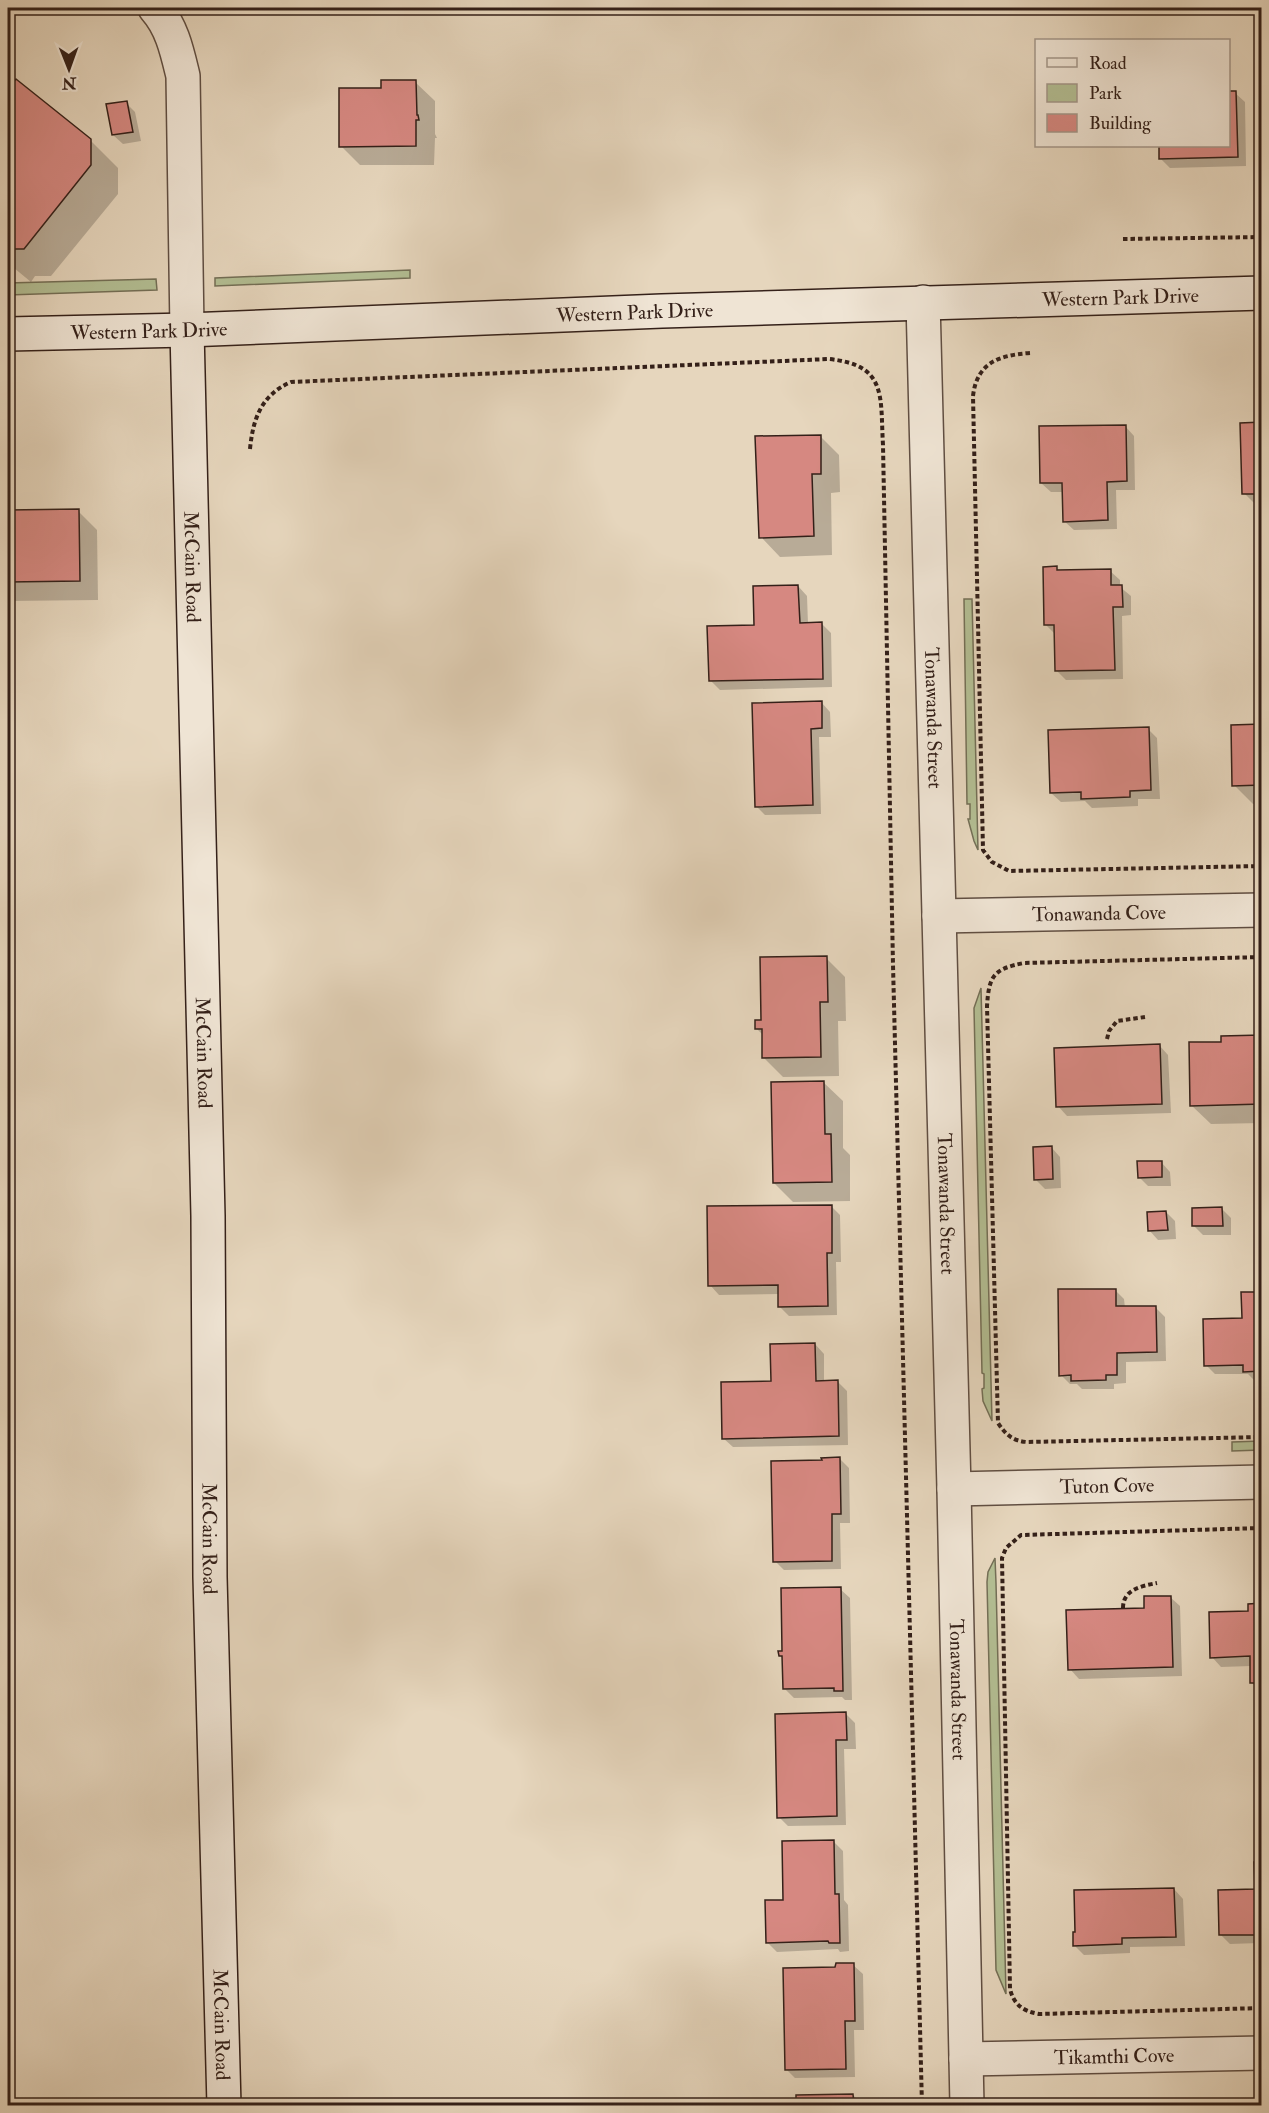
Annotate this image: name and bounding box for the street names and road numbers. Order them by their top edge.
street label: Western Park Drive [1041,283,1199,313]
street label: Western Park Drive [555,297,713,328]
street label: Western Park Drive [69,316,228,346]
street label: McCain Road [178,511,206,623]
street label: Tonawanda Street [919,647,948,789]
street label: Tonawanda Cove [1032,900,1166,927]
street label: McCain Road [190,997,217,1109]
street label: Tonawanda Street [932,1133,960,1275]
street label: Tuton Cove [1059,1472,1155,1500]
street label: McCain Road [196,1483,222,1595]
street label: Tonawanda Street [944,1619,972,1761]
street label: McCain Road [207,1969,235,2081]
street label: Tikamthi Cove [1054,2043,1174,2070]

